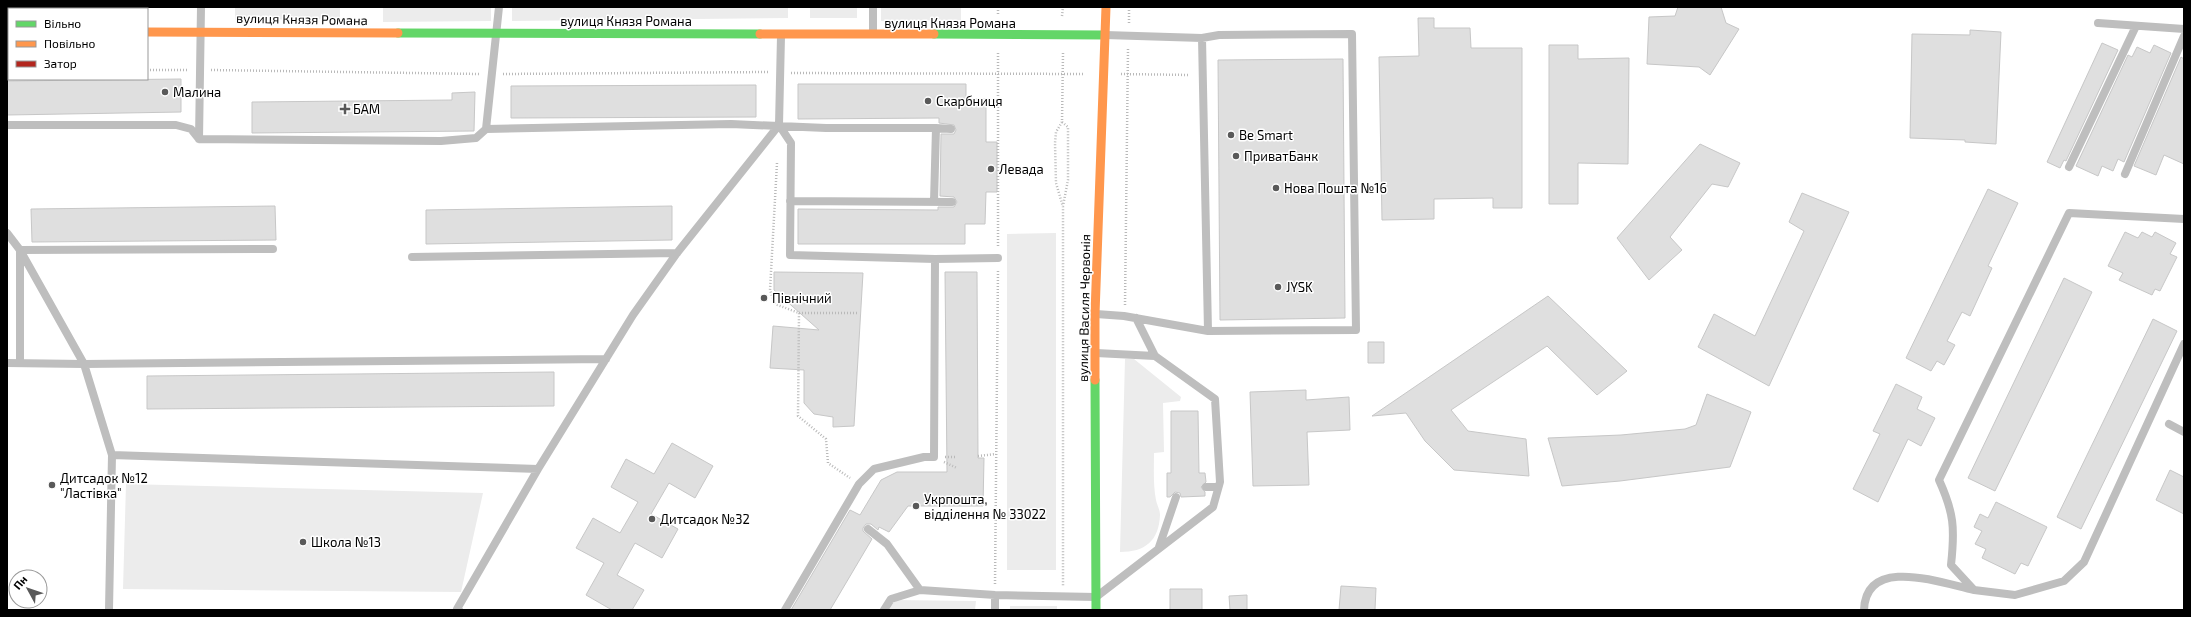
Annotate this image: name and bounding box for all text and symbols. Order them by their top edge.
legend [8,8,148,80]
street label: вулиця Князя Романа [236,10,368,28]
street label: вулиця Князя Романа [560,13,692,29]
street label: вулиця Князя Романа [884,15,1016,31]
text: Вільно [44,16,81,30]
text: Повільно [44,36,95,50]
text: Затор [44,56,77,70]
place label: Малина [173,84,221,100]
marker: Малина [160,87,170,97]
place label: Скарбниця [936,93,1003,109]
marker: Скарбниця [923,96,933,106]
place label: БАМ [353,101,380,117]
marker: БАМ [340,104,350,114]
place label: Be Smart [1239,127,1293,143]
marker: Be Smart [1226,130,1236,140]
place label: ПриватБанк [1244,148,1318,164]
marker: ПриватБанк [1231,151,1241,161]
place label: Левада [999,161,1044,177]
marker: Левада [986,164,996,174]
place label: Нова Пошта №16 [1284,180,1387,196]
marker: Нова Пошта №16 [1271,183,1281,193]
street label: вулиця Василя Червонія [1075,234,1093,382]
place label: JYSK [1286,279,1313,295]
marker: JYSK [1273,282,1283,292]
place label: Північний [772,290,832,306]
marker: Північний [759,293,769,303]
place label: Дитсадок №12 "Ластівка" [60,470,148,501]
marker: Дитсадок №12 "Ластівка" [47,480,57,490]
place label: Укрпошта, відділення № 33022 [924,491,1046,522]
marker: Укрпошта, відділення № 33022 [911,501,921,511]
place label: Дитсадок №32 [660,511,750,527]
marker: Дитсадок №32 [647,514,657,524]
place label: Школа №13 [311,534,381,550]
marker: Школа №13 [298,537,308,547]
north arrow [8,569,48,609]
text: Пн [10,573,30,592]

